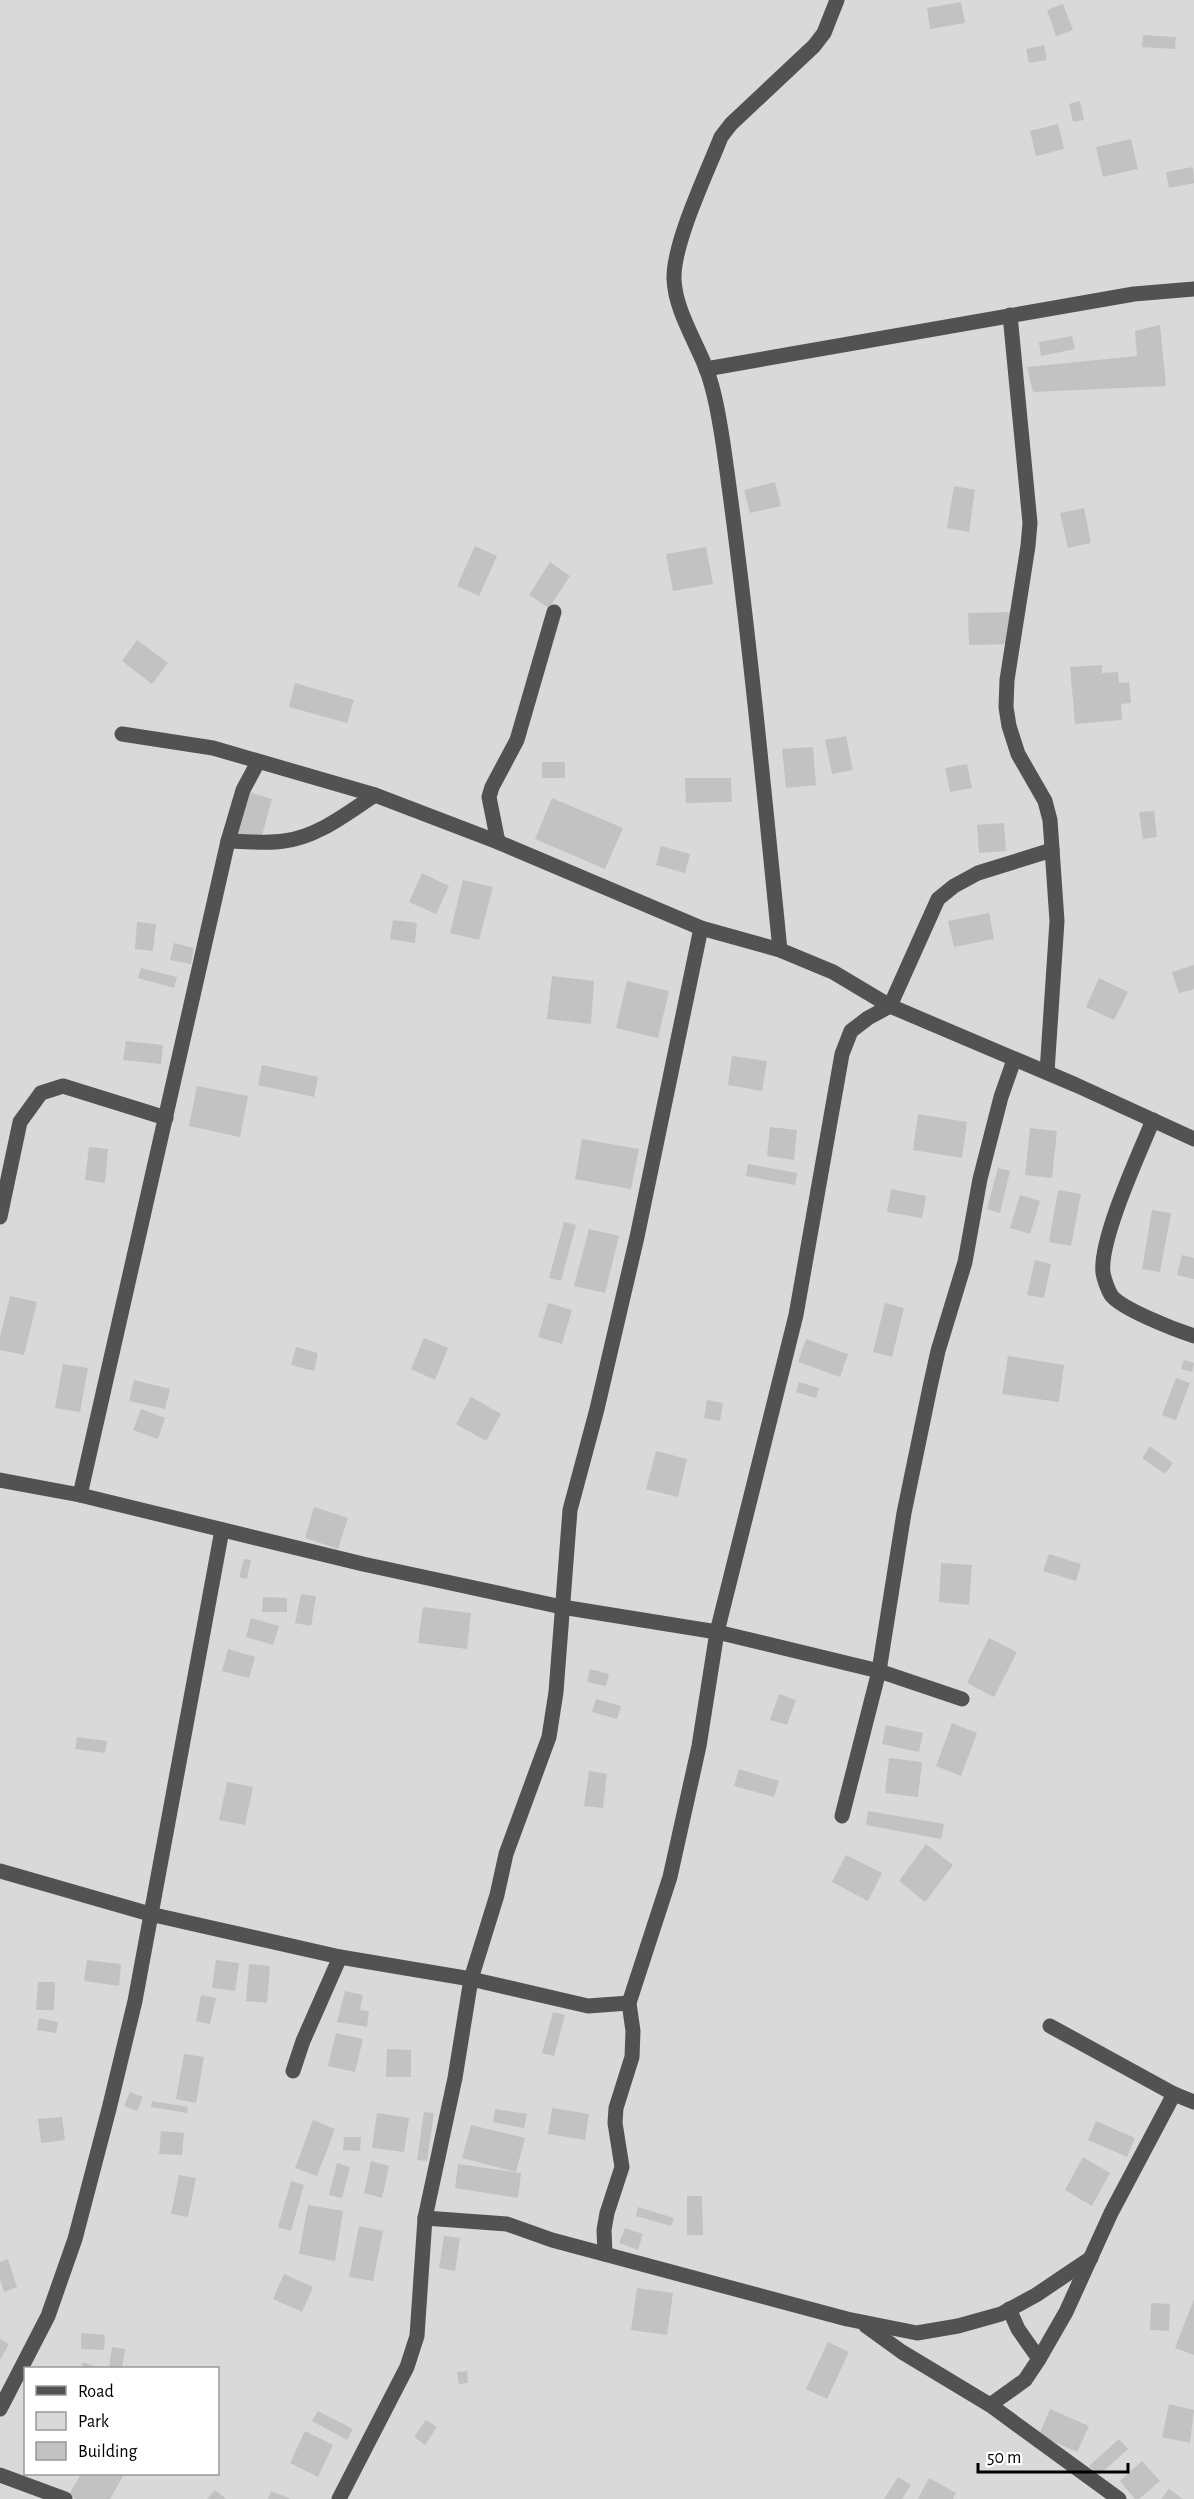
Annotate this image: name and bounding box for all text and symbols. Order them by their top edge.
legend [24,2367,219,2475]
text: Road [78,2383,114,2401]
text: Park [78,2413,110,2431]
scale bar [978,2436,1128,2474]
text: Building [78,2443,138,2461]
text: 50 m [987,2449,1021,2467]

